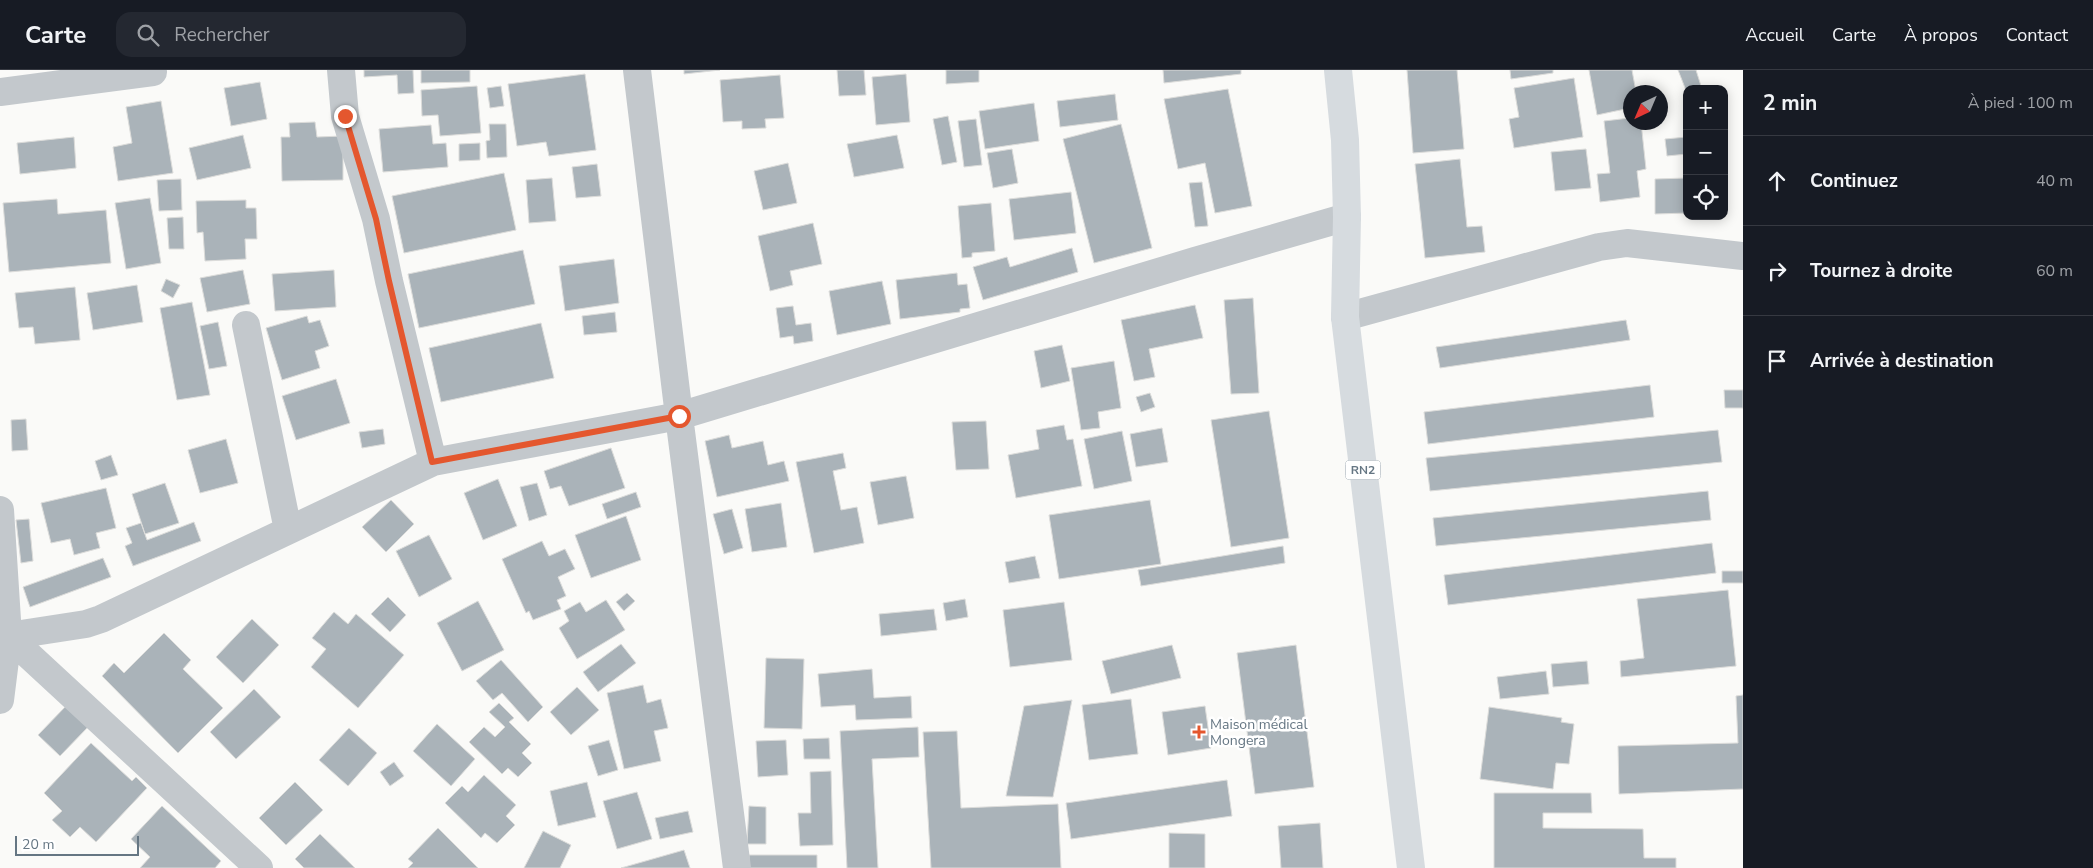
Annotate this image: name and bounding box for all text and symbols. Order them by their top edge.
search box [116,12,466,57]
text: Carte [25,19,86,51]
icon: search [134,21,162,49]
text: Rechercher [174,22,270,48]
text: Accueil [1745,23,1804,47]
text: Carte [1832,23,1876,47]
text: À propos [1904,23,1978,47]
text: Contact [2006,23,2068,47]
north arrow [1623,85,1668,130]
map controls [1683,85,1728,220]
button: + [1683,85,1728,130]
text: 2 min [1763,89,1817,117]
text: À pied · 100 m [1968,92,2073,114]
route end [334,105,357,128]
button: − [1683,130,1728,175]
icon: ahead [1763,167,1791,195]
text: Continuez [1810,168,1898,194]
text: 40 m [2036,170,2073,192]
button: locate [1683,175,1728,220]
icon: right [1763,257,1791,285]
text: Tournez à droite [1810,258,1953,284]
text: 60 m [2036,260,2073,282]
icon: arrive [1763,347,1791,375]
text: Arrivée à destination [1810,348,1994,374]
route start [668,405,691,428]
road number: RN2 [1346,460,1380,480]
place label: Maison médical Mongera [1210,715,1308,750]
marker: Maison médical Mongera [1192,725,1206,739]
scale bar [15,833,139,856]
text: 20 m [22,835,54,854]

